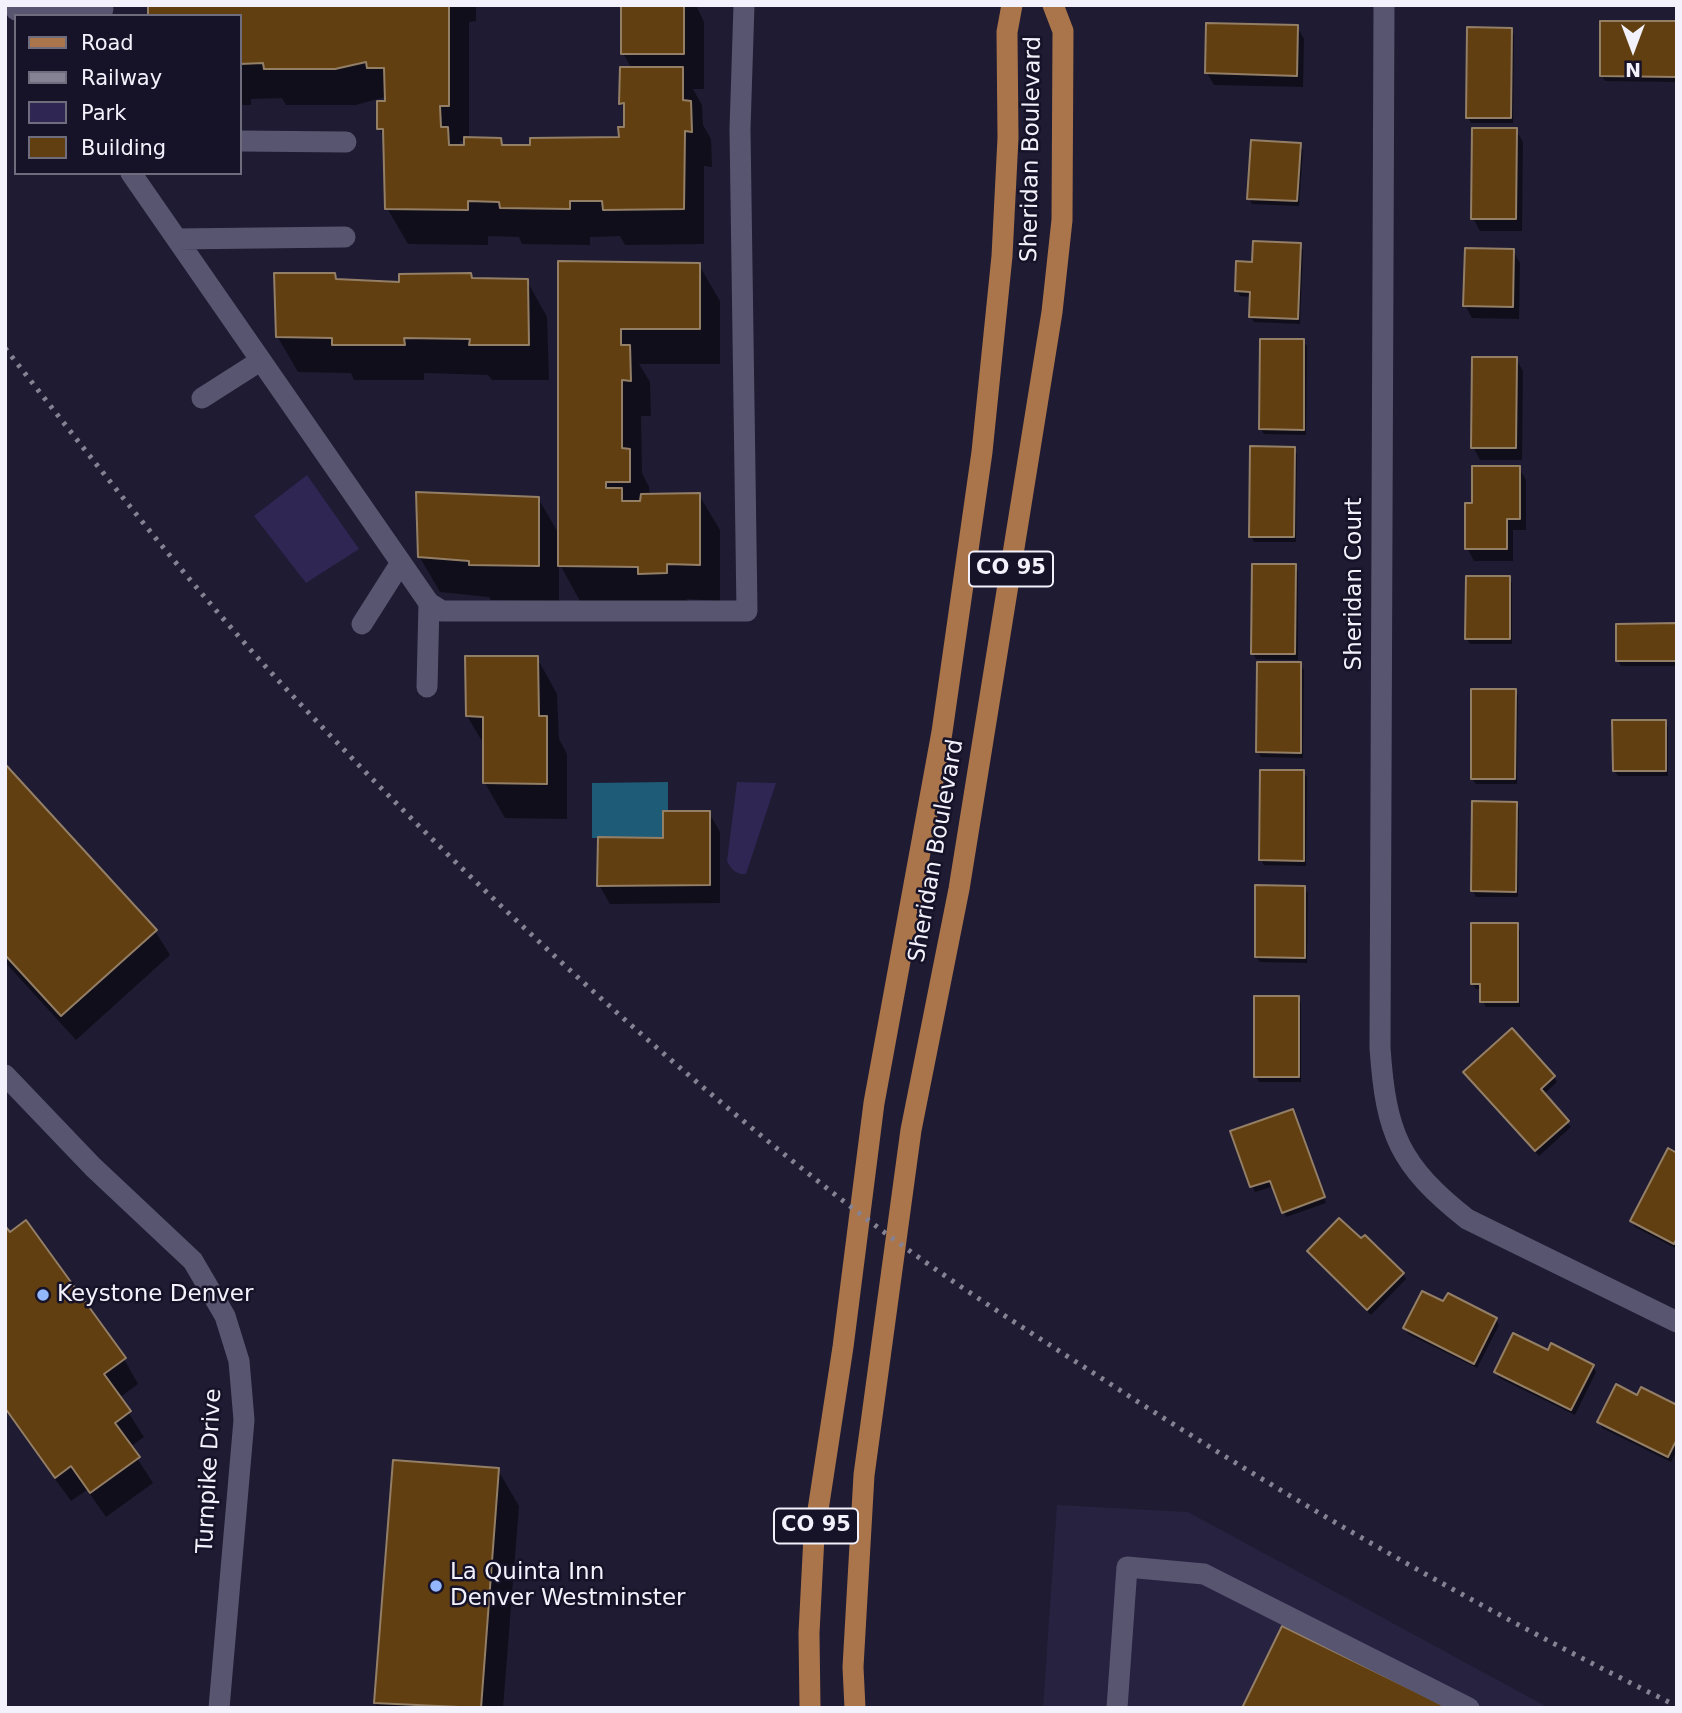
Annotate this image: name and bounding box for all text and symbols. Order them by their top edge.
legend [14,14,242,175]
north arrow [1598,14,1668,84]
text: Road [81,31,134,55]
street label: Sheridan Boulevard [1016,36,1048,262]
text: N [1625,59,1641,81]
text: Railway [81,66,162,90]
text: Park [81,101,126,125]
text: Building [81,136,166,160]
street label: Sheridan Court [1341,498,1369,670]
road number: CO 95 [969,552,1053,586]
street label: Sheridan Boulevard [904,737,970,965]
place label: Keystone Denver [57,1281,253,1309]
marker: Keystone Denver [35,1287,51,1303]
street label: Turnpike Drive [192,1388,228,1554]
road number: CO 95 [774,1508,858,1544]
place label: La Quinta Inn Denver Westminster [450,1559,685,1613]
marker: La Quinta Inn Denver Westminster [428,1578,444,1594]

